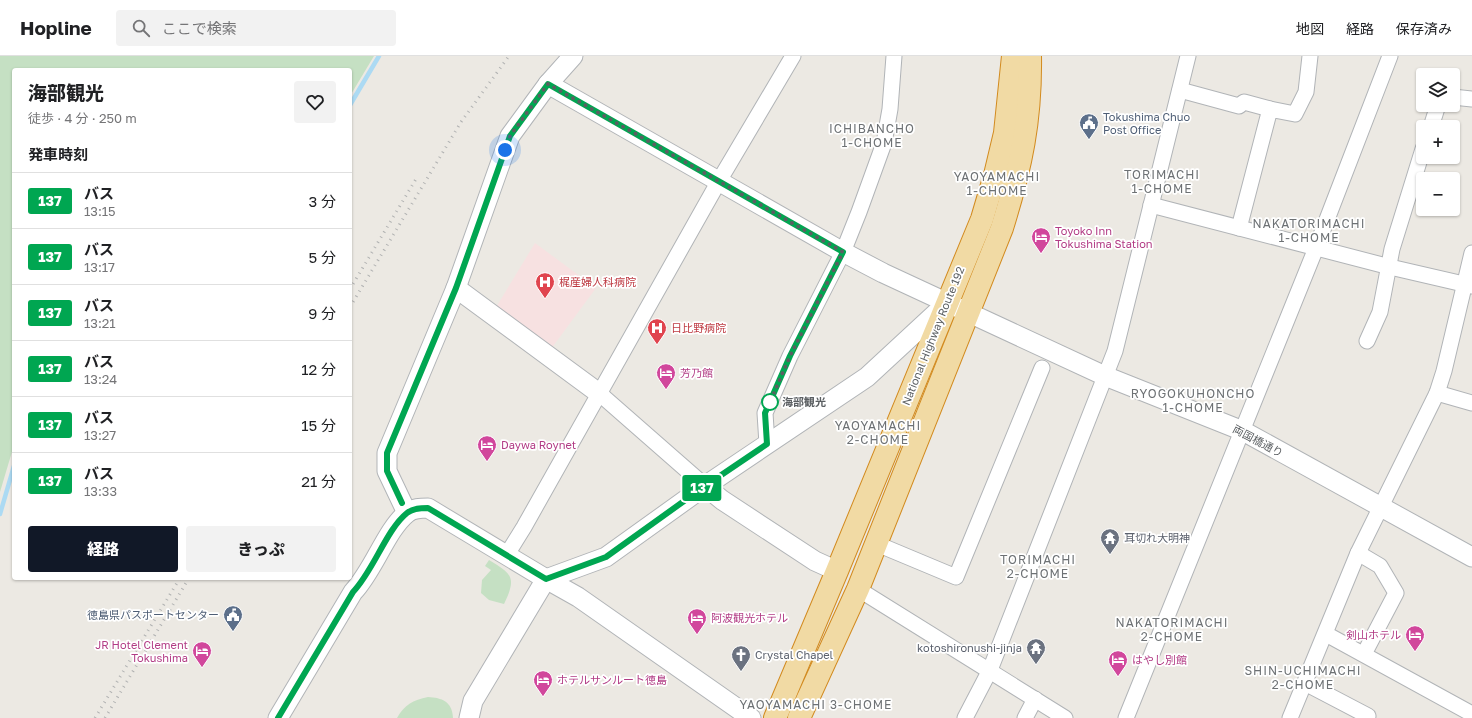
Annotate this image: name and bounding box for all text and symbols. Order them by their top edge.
search box [116,10,396,46]
text: Hopline [20,16,92,39]
icon: search [130,17,152,39]
text: ここで検索 [162,19,237,37]
text: 地図 [1296,20,1324,37]
text: 経路 [1346,20,1374,37]
text: 保存済み [1396,20,1452,37]
map controls [1416,68,1460,216]
button: layers [1416,68,1460,112]
text: 海部観光 [28,81,104,104]
button: heart [294,81,336,123]
text: 徒歩 · 4 分 · 250 m [28,110,137,126]
place label: Tokushima Chuo Post Office [1103,110,1190,136]
public building icon: Tokushima Chuo Post Office [1078,112,1100,140]
button: + [1416,120,1460,164]
district label: ICHIBANCHO 1-CHOME [829,121,915,150]
your location [495,140,515,160]
text: 発車時刻 [28,145,88,163]
district label: TORIMACHI 1-CHOME [1124,167,1200,196]
district label: YAOYAMACHI 1-CHOME [954,169,1040,198]
button: − [1416,172,1460,216]
text: バス [84,184,114,202]
text: 137 [38,192,62,209]
text: 3 分 [308,192,336,210]
text: 13:15 [84,203,116,219]
district label: NAKATORIMACHI 1-CHOME [1253,216,1365,245]
place label: Toyoko Inn Tokushima Station [1055,224,1153,250]
hotel icon: Toyoko Inn Tokushima Station [1030,226,1052,254]
text: バス [84,240,114,258]
text: 137 [38,248,62,265]
text: 5 分 [309,248,336,266]
text: 13:17 [84,259,115,275]
street label: National Highway Route 192 [899,265,966,407]
hospital icon: 梶産婦人科病院 [534,271,556,299]
place label: 梶産婦人科病院 [559,275,636,288]
text: バス [84,296,114,314]
text: 137 [38,304,62,321]
text: 9 分 [308,304,336,322]
text: 13:21 [84,315,116,331]
hospital icon: 日比野病院 [646,317,668,345]
place label: 日比野病院 [671,321,726,334]
text: バス [84,352,114,370]
text: 137 [38,360,62,377]
text: 12 分 [301,360,336,378]
hotel icon: 芳乃館 [655,362,677,390]
place label: 芳乃館 [680,366,713,379]
text: 13:24 [84,371,117,387]
district label: RYOGOKUHONCHO 1-CHOME [1131,386,1255,415]
marker: 海部観光 [761,393,779,411]
place label: 海部観光 [782,395,826,408]
text: バス [84,408,114,426]
text: 137 [38,416,62,433]
text: 15 分 [301,416,336,434]
district label: YAOYAMACHI 2-CHOME [835,418,921,447]
street label: 両国橋通り [1231,422,1286,459]
text: 13:27 [84,427,116,443]
hotel icon: Daywa Roynet [476,434,498,462]
place label: Daywa Roynet [501,438,576,451]
text: バス [84,464,114,482]
text: 137 [38,472,62,489]
text: 21 分 [301,472,336,490]
line badge: 137 [679,475,725,501]
text: 137 [690,479,714,496]
text: 13:33 [84,483,117,499]
button: 経路 [28,526,178,572]
button: きっぷ [186,526,336,572]
temple icon: 耳切れ大明神 [1099,527,1121,555]
place label: 耳切れ大明神 [1124,531,1190,544]
district label: TORIMACHI 2-CHOME [1000,552,1076,581]
public building icon: 徳島県パスポートセンター [222,604,244,632]
hotel icon: 阿波観光ホテル [686,607,708,635]
place label: 徳島県パスポートセンター [87,608,219,621]
place label: 阿波観光ホテル [711,611,788,624]
district label: NAKATORIMACHI 2-CHOME [1116,615,1228,644]
hotel icon: 剣山ホテル [1404,624,1426,652]
place label: 剣山ホテル [1346,628,1401,641]
temple icon: kotoshironushi-jinja [1025,637,1047,665]
place label: JR Hotel Clement Tokushima [95,638,188,664]
hotel icon: JR Hotel Clement Tokushima [191,640,213,668]
place label: kotoshironushi-jinja [917,641,1022,654]
church icon: Crystal Chapel [730,644,752,672]
place label: Crystal Chapel [755,648,834,661]
hotel icon: はやし別館 [1107,649,1129,677]
place label: はやし別館 [1132,653,1187,666]
district label: SHIN-UCHIMACHI 2-CHOME [1244,663,1362,692]
hotel icon: ホテルサンルート徳島 [532,669,554,697]
place label: ホテルサンルート徳島 [557,673,667,686]
district label: YAOYAMACHI 3-CHOME [740,697,892,712]

